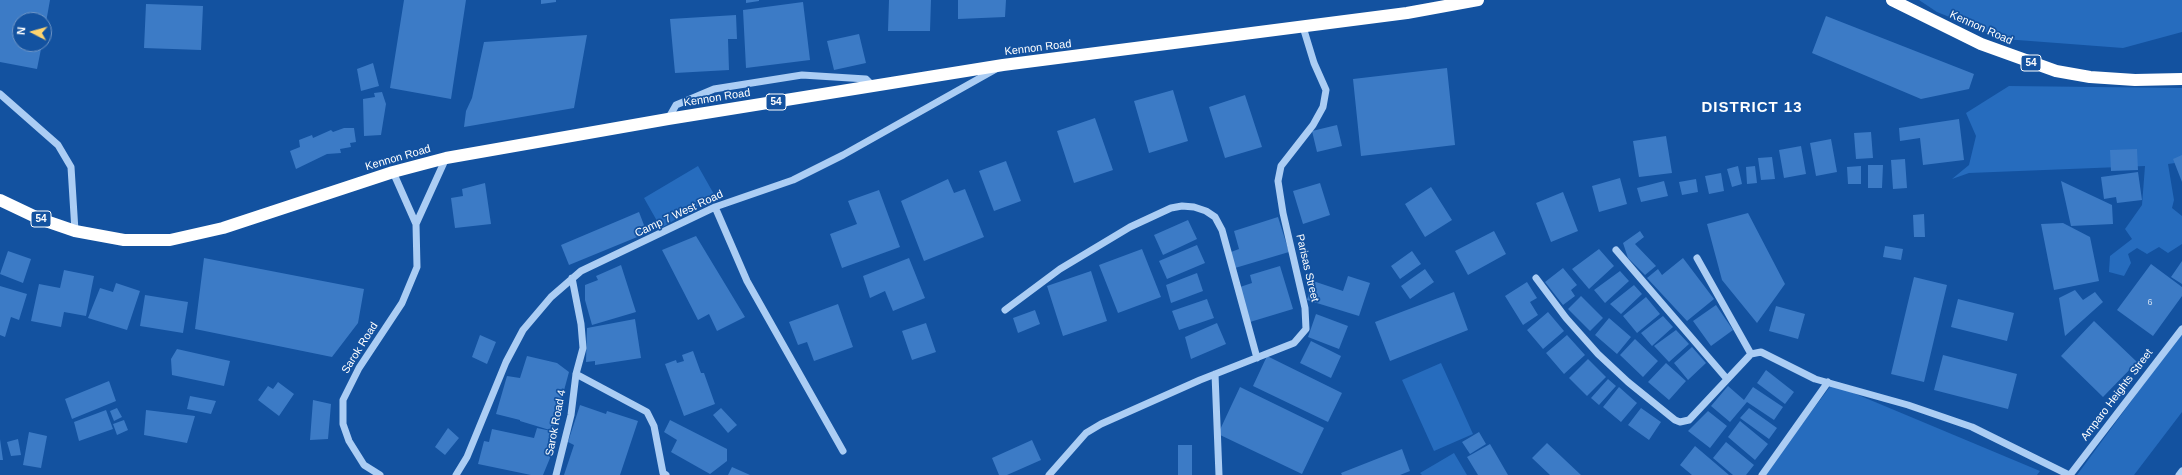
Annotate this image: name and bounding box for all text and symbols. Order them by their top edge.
street label: Kennon Road [1948,8,2014,48]
north arrow [12,12,52,52]
text: N [15,26,27,35]
street label: Kennon Road [1004,37,1072,59]
road number: 54 [2021,55,2041,71]
street label: Kennon Road [683,86,751,110]
road number: 54 [766,94,786,110]
district label: DISTRICT 13 [1701,99,1803,117]
street label: Kennon Road [364,142,432,174]
street label: Camp 7 West Road [633,188,725,240]
road number: 54 [31,211,51,227]
street label: Parisas Street [1293,233,1321,303]
house number: 6 [2147,298,2153,308]
street label: Sarok Road [339,320,381,376]
street label: Amparo Heights Street [2078,347,2156,443]
street label: Sarok Road 4 [543,389,569,457]

